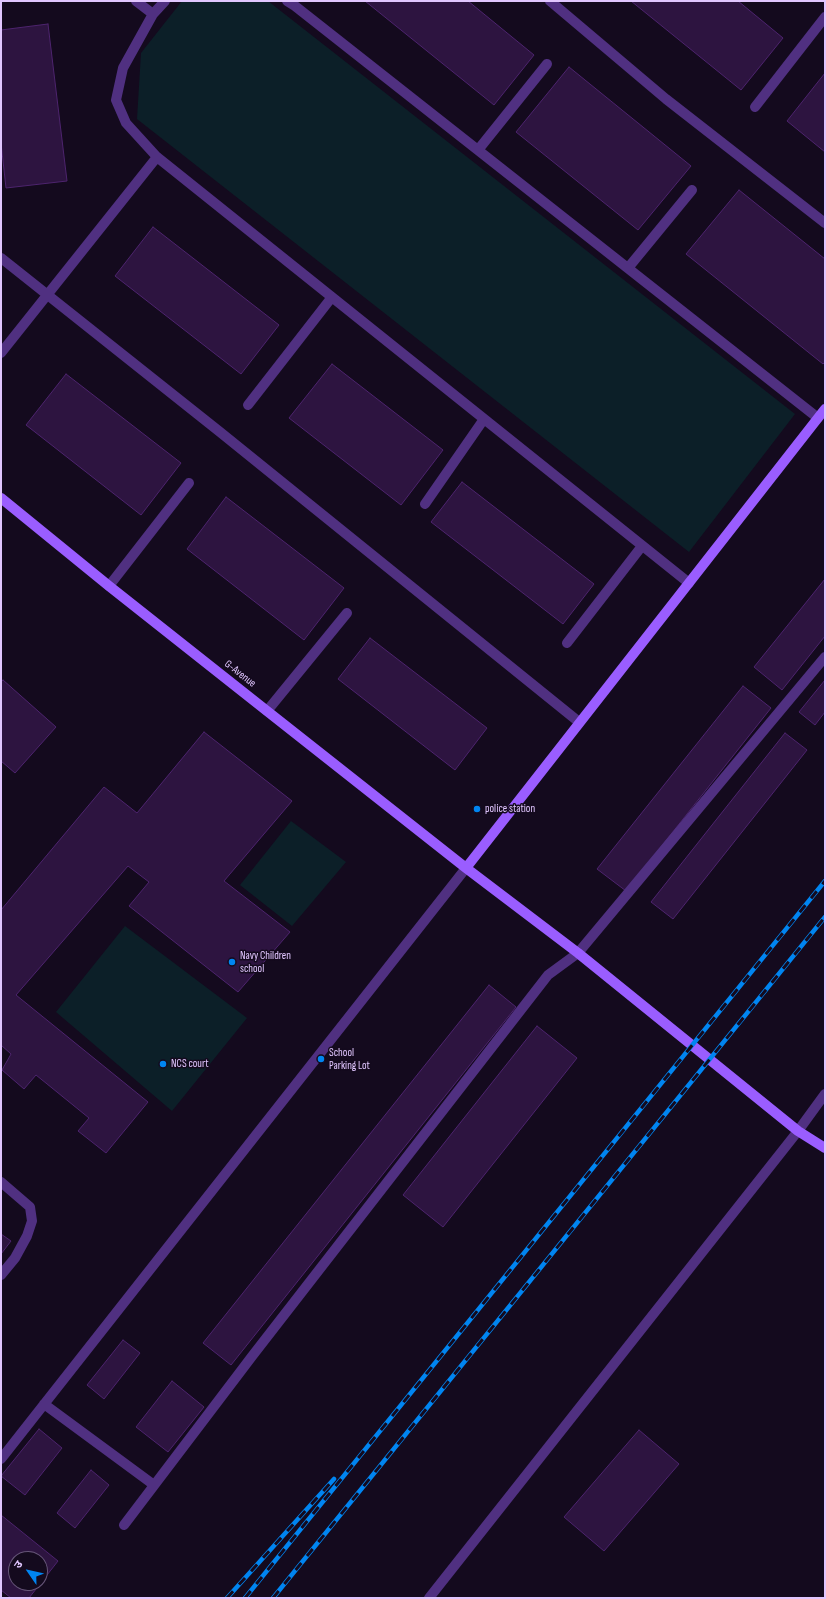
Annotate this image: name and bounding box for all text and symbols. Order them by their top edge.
street label: G-Avenue [222,658,258,690]
place label: police station [485,802,535,816]
marker: police station [472,804,482,814]
place label: Navy Children school [240,949,291,975]
marker: Navy Children school [227,957,237,967]
place label: School Parking Lot [329,1046,370,1072]
marker: School Parking Lot [316,1054,326,1064]
place label: NCS court [171,1057,209,1071]
marker: NCS court [158,1059,168,1069]
north arrow [8,1551,48,1591]
text: उ [11,1558,26,1571]

